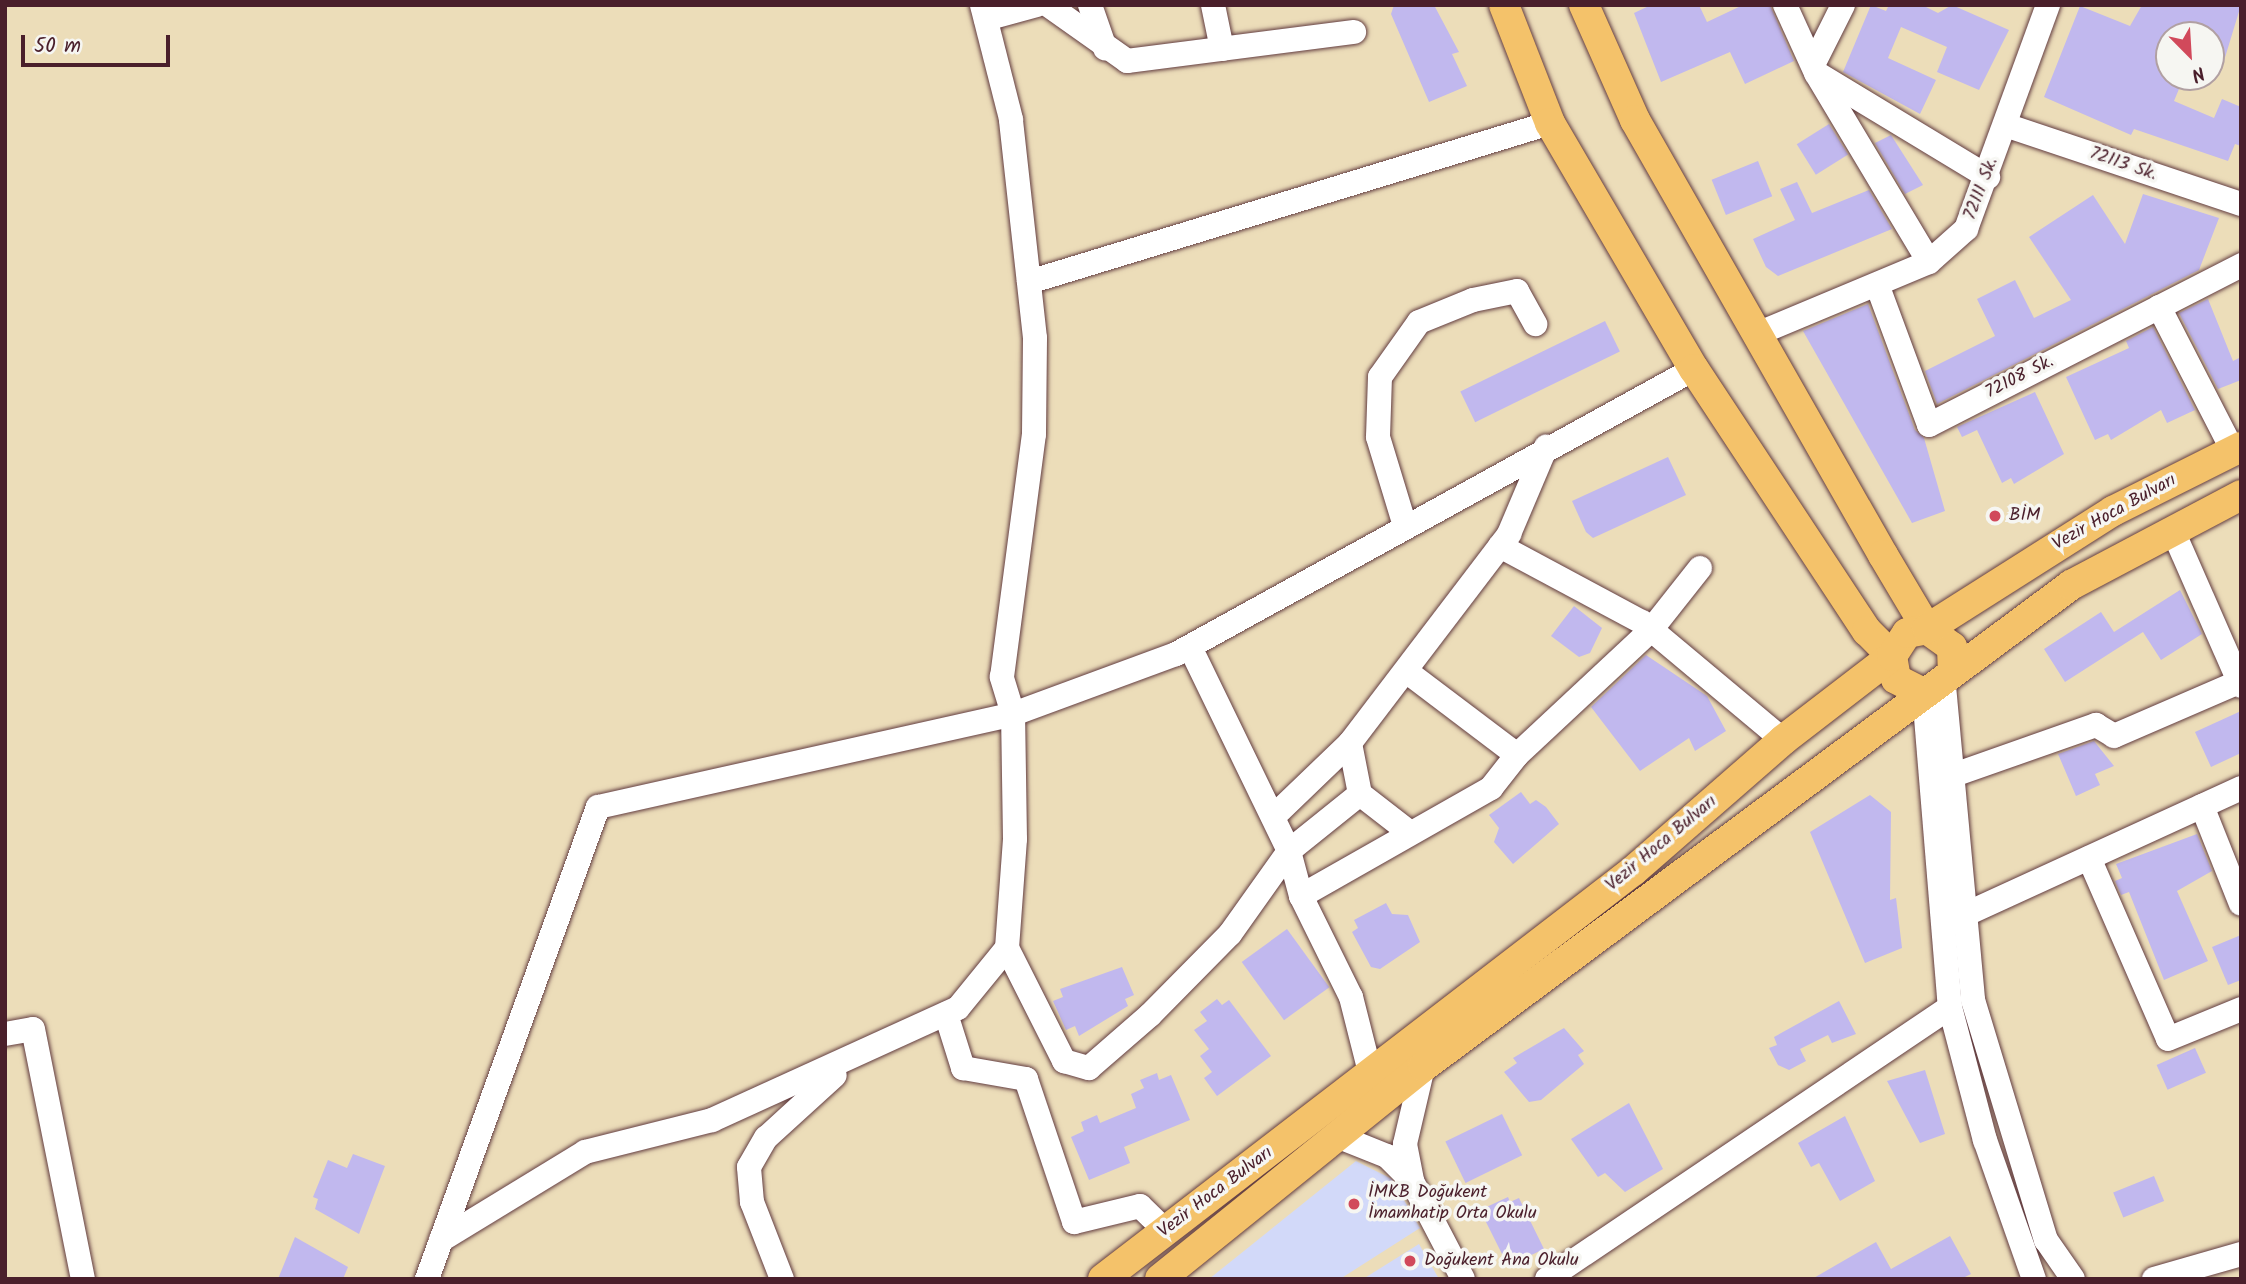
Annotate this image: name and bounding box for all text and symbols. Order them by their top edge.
scale bar [24,21,173,65]
north arrow [2155,21,2225,91]
text: 50 m [34,30,81,63]
text: N [2186,57,2209,90]
street label: 72113 Sk. [2086,143,2160,187]
street label: 72111 Sk. [1960,155,2004,223]
street label: 72108 Sk. [1982,352,2058,404]
street label: Vezir Hoca Bulvarı [2049,470,2181,556]
place label: BİM [2009,505,2040,527]
marker: BİM [1987,508,2003,524]
street label: Vezir Hoca Bulvarı [1602,791,1722,897]
street label: Vezir Hoca Bulvarı [1154,1143,1278,1243]
place label: İMKB Doğukent İmamhatip Orta Okulu [1368,1183,1537,1226]
marker: İMKB Doğukent İmamhatip Orta Okulu [1346,1196,1362,1212]
place label: Doğukent Ana Okulu [1424,1250,1579,1272]
marker: Doğukent Ana Okulu [1402,1253,1418,1269]

